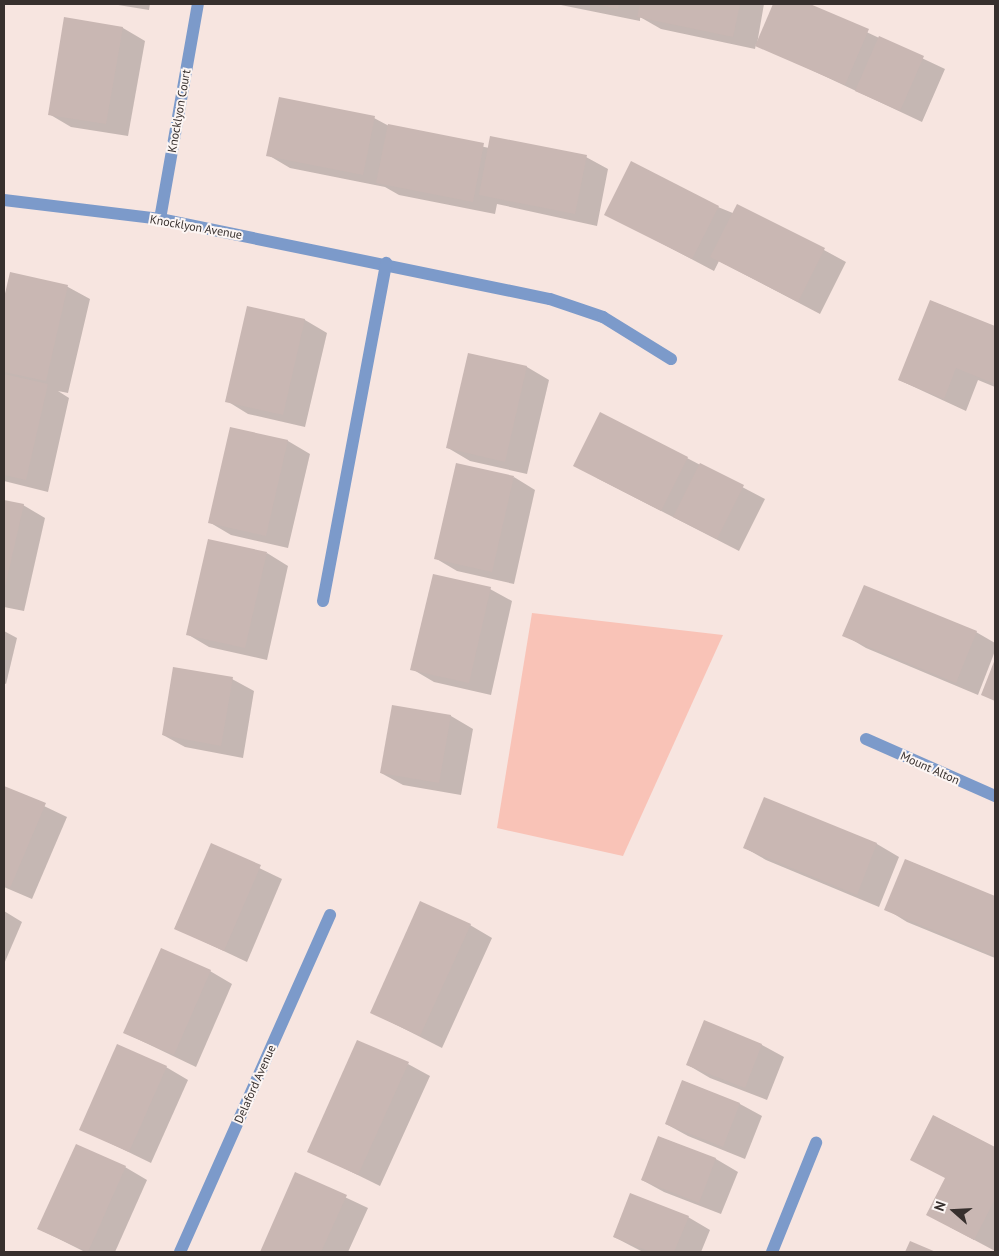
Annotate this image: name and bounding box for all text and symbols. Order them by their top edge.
street label: Knocklyon Court [165,68,193,154]
street label: Knocklyon Avenue [149,212,243,242]
street label: Mount Alton [898,748,962,788]
street label: Delaford Avenue [231,1042,279,1126]
north arrow [929,1186,979,1236]
text: N [930,1199,950,1213]

